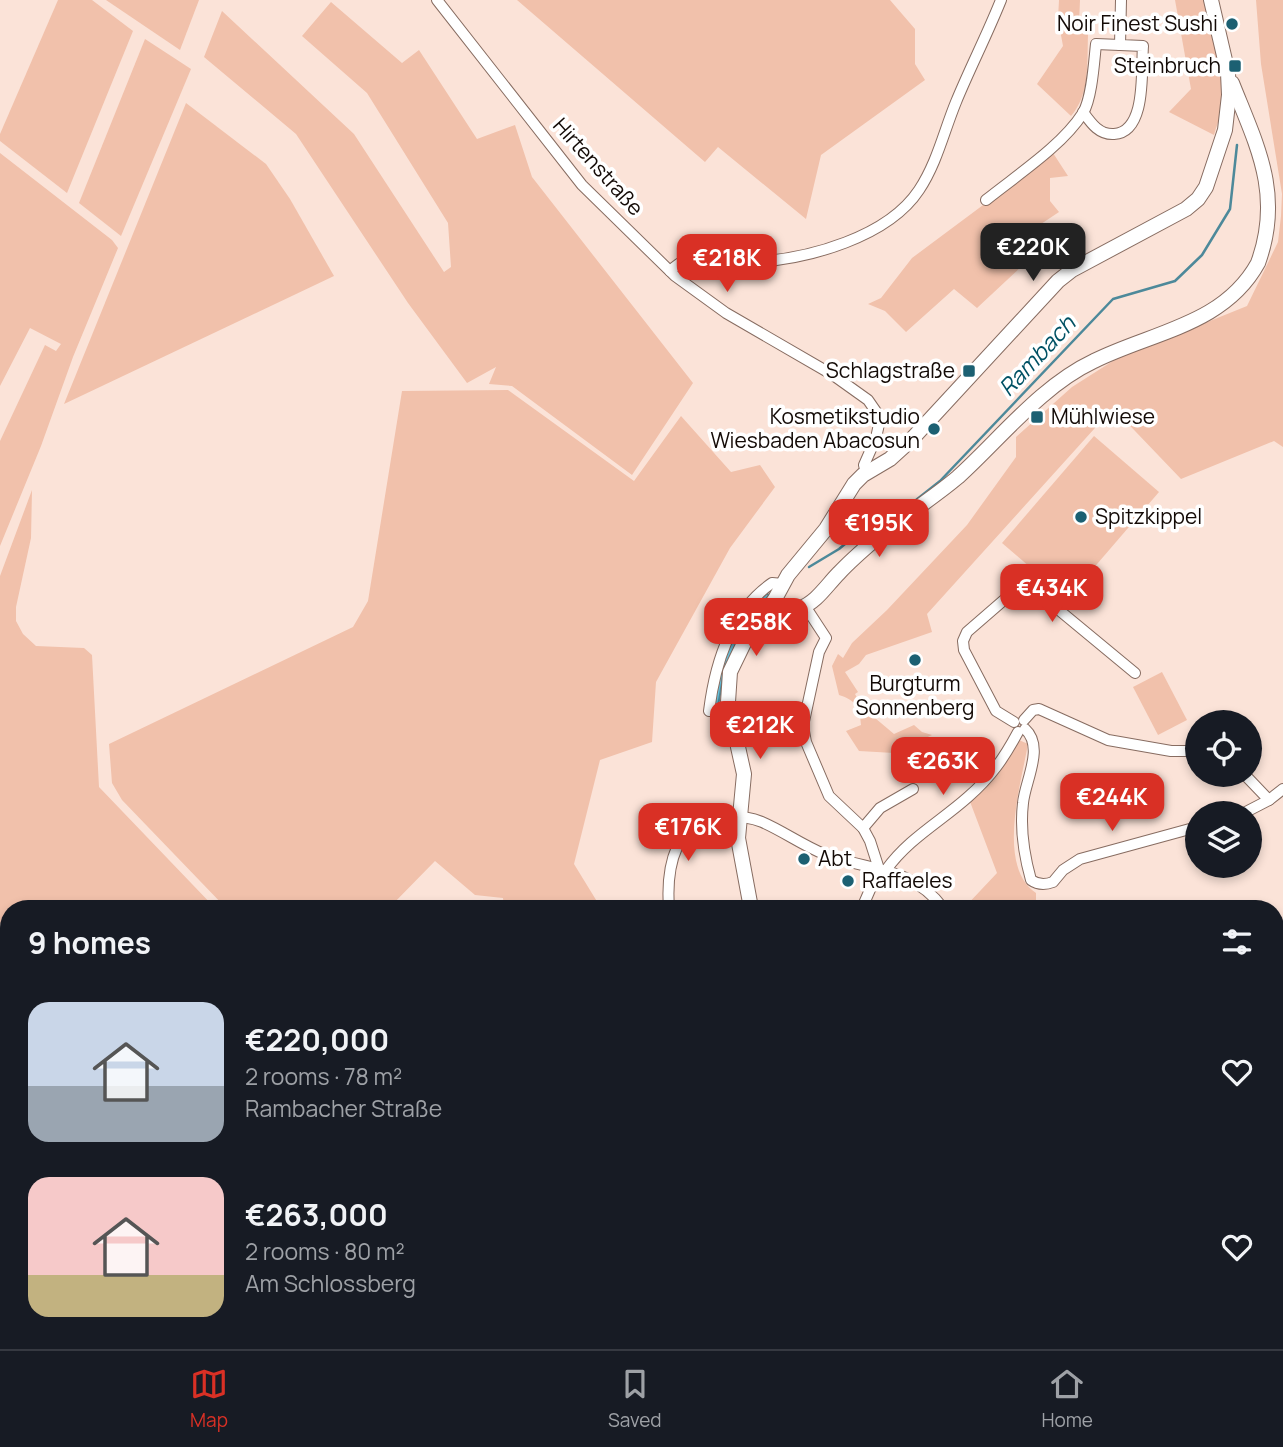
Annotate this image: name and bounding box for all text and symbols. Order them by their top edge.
place label: Noir Finest Sushi [1057,9,1218,37]
marker: Noir Finest Sushi [1224,16,1240,32]
place label: Steinbruch [1114,51,1221,79]
marker: Steinbruch [1227,58,1243,74]
street label: Hirtenstraße [547,111,650,221]
pin: €220K [984,224,1082,283]
text: €220K [996,230,1070,262]
pin: €218K [678,234,776,294]
text: €218K [693,241,761,273]
water label: Rambach [991,307,1083,403]
place label: Schlagstraße [826,356,955,384]
marker: Schlagstraße [961,363,977,379]
place label: Kosmetikstudio Wiesbaden Abacosun [710,402,920,454]
place label: Mühlwiese [1051,402,1155,430]
marker: Mühlwiese [1029,409,1045,425]
marker: Kosmetikstudio Wiesbaden Abacosun [926,421,942,437]
pin: €195K [830,500,928,559]
place label: Spitzkippel [1095,502,1202,530]
text: €195K [845,506,913,538]
marker: Spitzkippel [1073,509,1089,525]
pin: €434K [1003,564,1101,624]
text: €434K [1016,571,1088,603]
pin: €258K [707,598,805,658]
text: €258K [720,605,792,637]
marker: Burgturm Sonnenberg [907,652,923,668]
place label: Burgturm Sonnenberg [856,669,974,721]
pin: €212K [711,702,809,761]
text: €212K [726,708,794,740]
map controls [1185,710,1262,878]
button: locate [1185,710,1262,787]
pin: €263K [894,738,992,797]
text: €263K [907,744,979,776]
pin: €244K [1063,774,1161,833]
text: €244K [1076,780,1148,812]
button: layers [1185,801,1262,878]
pin: €176K [639,804,737,863]
text: €176K [654,810,722,842]
place label: Abt [818,844,852,872]
marker: Abt [796,851,812,867]
place label: Raffaeles [862,866,953,894]
marker: Raffaeles [840,873,856,889]
text: 9 homes [28,922,151,963]
icon: filters [1218,923,1256,961]
text: €220,000 [245,1019,389,1060]
icon: home [84,1030,168,1114]
icon: heart [1218,1053,1256,1091]
text: 2 rooms · 78 m² [245,1060,402,1092]
text: Rambacher Straße [245,1092,442,1124]
text: €263,000 [245,1194,388,1235]
icon: home [84,1205,168,1289]
icon: heart [1218,1228,1256,1266]
text: 2 rooms · 80 m² [245,1235,405,1267]
text: Am Schlossberg [245,1267,416,1299]
tab: Map [190,1365,228,1433]
tab: Saved [608,1365,662,1433]
tab: Home [1042,1365,1093,1433]

